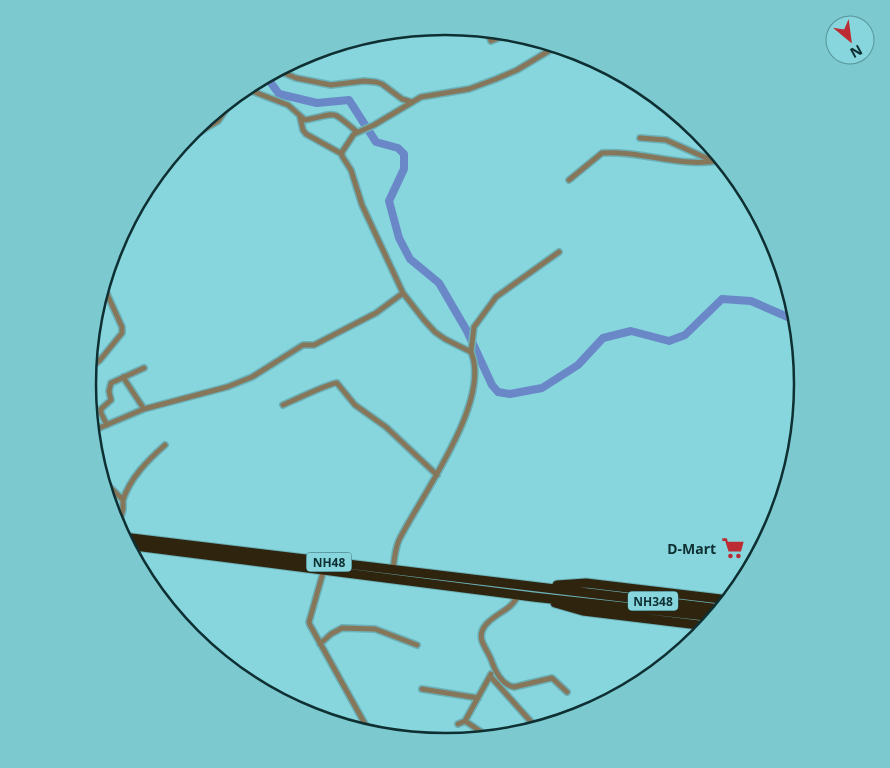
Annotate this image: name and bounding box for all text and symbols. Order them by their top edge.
north arrow [825,15,875,65]
text: N [847,41,866,63]
supermarket icon: D-Mart [720,535,746,561]
place label: D-Mart [667,539,716,558]
road number: NH48 [306,552,352,572]
road number: NH348 [628,592,678,610]

